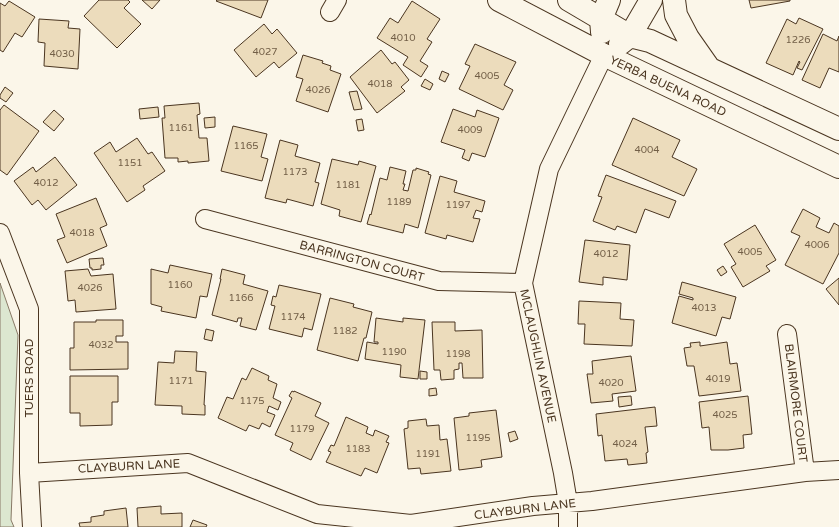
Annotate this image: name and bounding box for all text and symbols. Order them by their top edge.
house number: 4010 [390,32,416,44]
house number: 1226 [785,34,811,46]
house number: 4027 [252,46,278,58]
house number: 4030 [49,48,75,60]
street label: YERBA BUENA ROAD [607,53,729,119]
house number: 4005 [474,70,500,82]
house number: 4018 [367,78,393,90]
house number: 4026 [305,84,331,96]
house number: 1161 [168,122,194,134]
house number: 4009 [457,124,483,136]
house number: 1165 [233,140,259,152]
house number: 4004 [634,144,660,156]
house number: 1151 [117,157,143,169]
house number: 1173 [282,166,308,178]
house number: 4012 [33,177,59,189]
house number: 1181 [335,179,361,191]
house number: 1189 [386,196,412,208]
house number: 1197 [445,199,471,211]
house number: 4018 [69,227,95,239]
street label: BARRINGTON COURT [298,238,427,285]
house number: 4006 [804,239,830,251]
house number: 4005 [737,246,763,258]
house number: 4012 [593,248,619,260]
house number: 1160 [167,279,193,291]
house number: 4026 [77,282,103,294]
street label: MCLAUGHLIN AVENUE [517,288,559,425]
house number: 1166 [228,292,254,304]
house number: 4013 [691,302,717,314]
house number: 1174 [280,311,306,323]
house number: 1182 [332,325,358,337]
street label: TUERS ROAD [22,338,36,418]
house number: 4032 [88,339,114,351]
street label: BLAIRMORE COURT [782,343,810,464]
house number: 1190 [381,346,407,358]
house number: 1198 [445,348,471,360]
house number: 4019 [705,373,731,385]
house number: 1171 [168,375,194,387]
house number: 4020 [598,377,624,389]
house number: 1175 [239,395,265,407]
house number: 4025 [712,409,738,421]
house number: 1179 [289,423,315,435]
house number: 1195 [465,432,491,444]
house number: 4024 [612,438,638,450]
house number: 1183 [345,443,371,455]
house number: 1191 [415,448,441,460]
street label: CLAYBURN LANE [77,456,181,476]
street label: CLAYBURN LANE [473,496,577,522]

